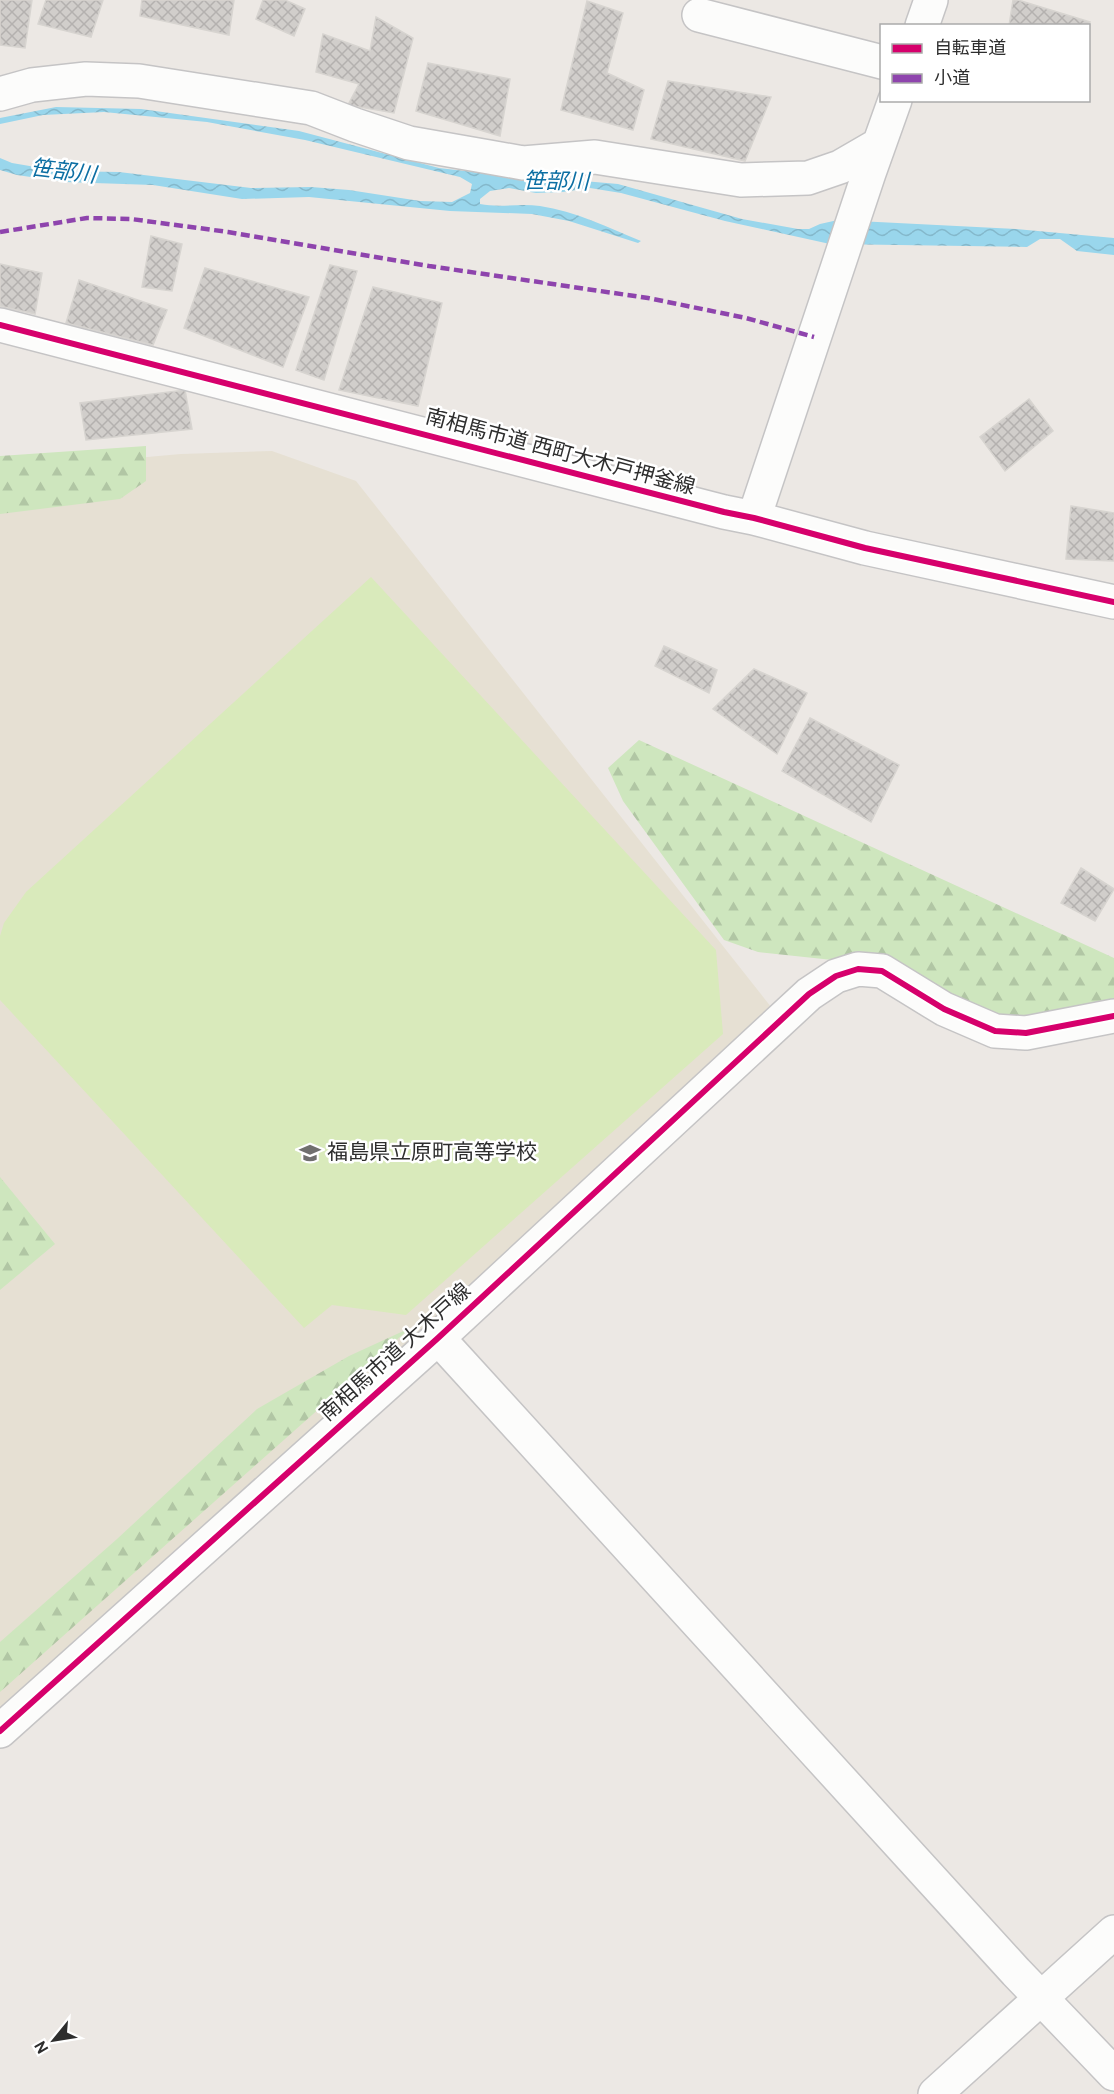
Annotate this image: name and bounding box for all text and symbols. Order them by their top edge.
legend [880,24,1090,102]
text: 自転車道 [934,38,1006,61]
text: 小道 [934,68,970,91]
water label: 笹部川 [29,156,99,191]
water label: 笹部川 [523,169,591,197]
street label: 南相馬市道 西町大木戸押釜線 [422,404,698,502]
place label: 福島県立原町高等学校 [327,1140,537,1167]
school or university icon: 福島県立原町高等学校 [298,1141,322,1165]
street label: 南相馬市道 大木戸線 [315,1278,477,1428]
north arrow [24,2010,84,2070]
text: N [31,2037,54,2056]

